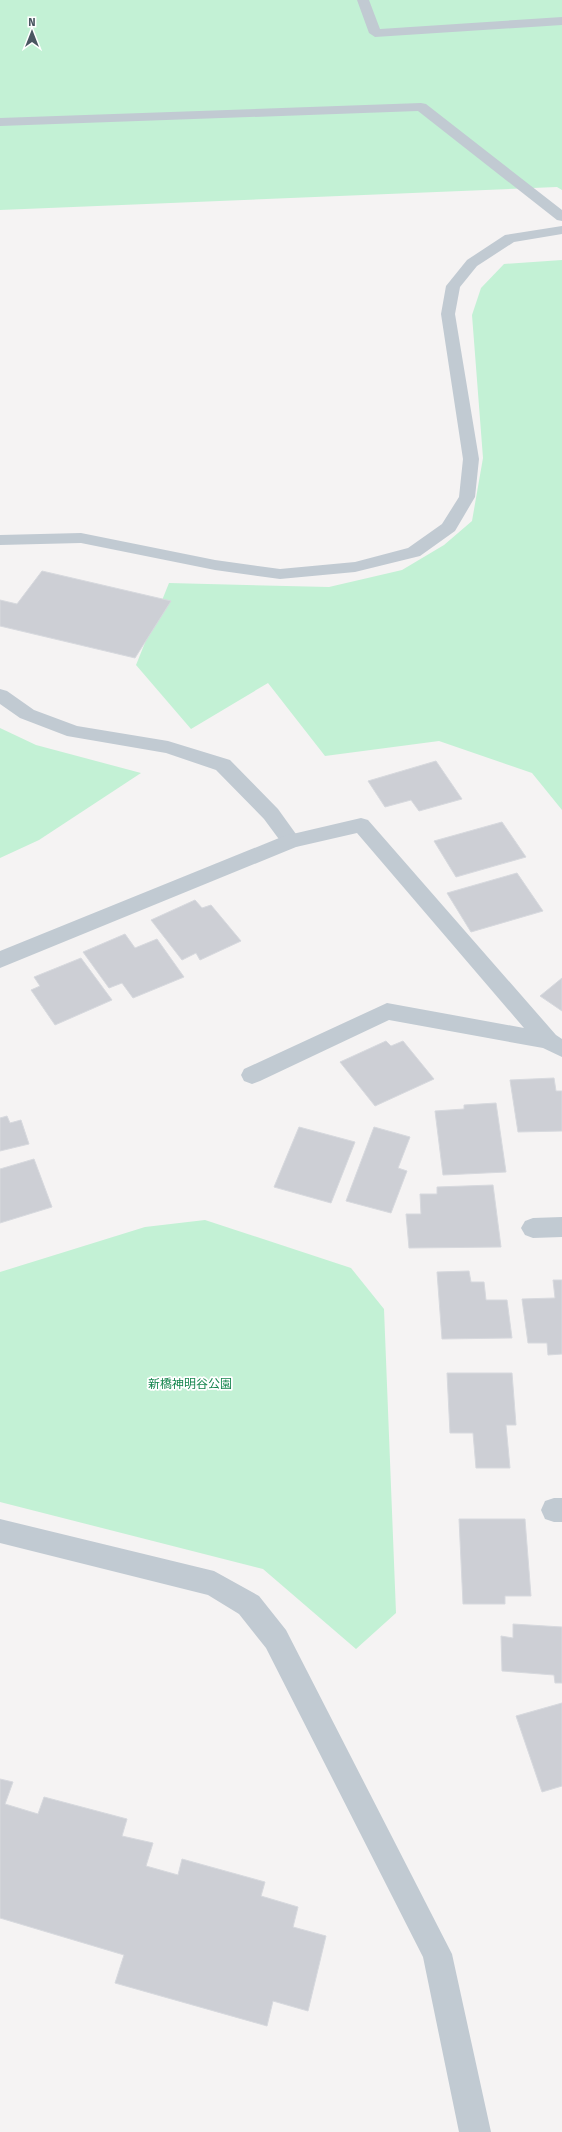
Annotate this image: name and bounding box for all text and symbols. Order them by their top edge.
north arrow [12,12,52,52]
text: N [28,16,36,29]
park label: 新橋神明谷公園 [148,1377,232,1391]

